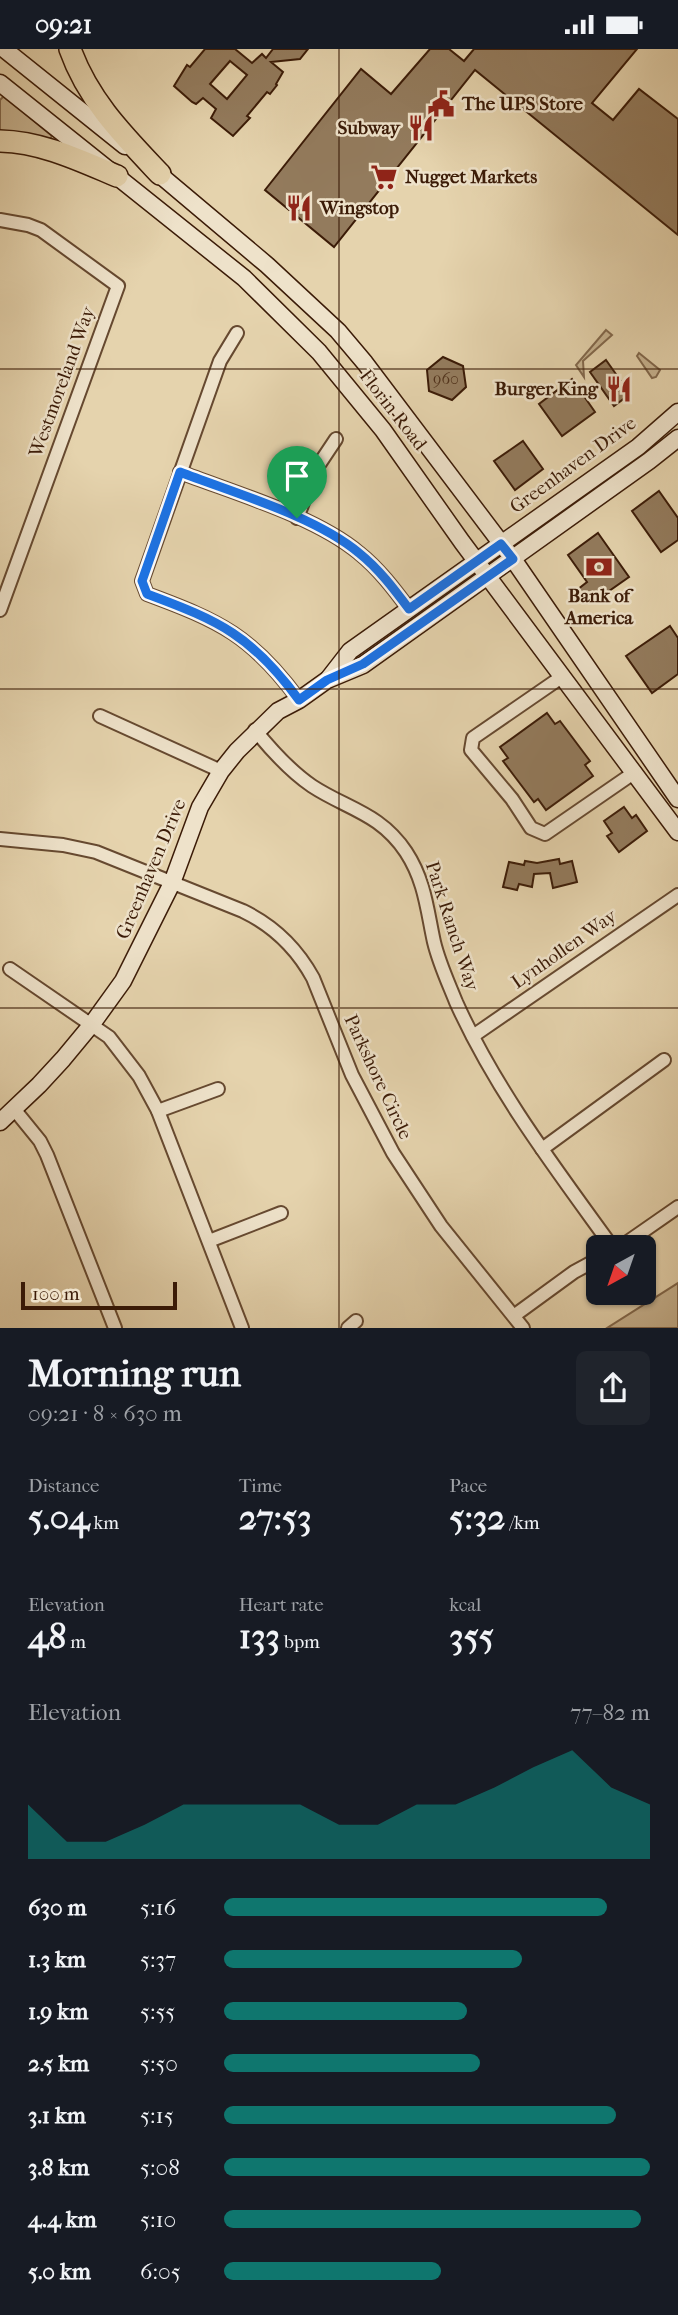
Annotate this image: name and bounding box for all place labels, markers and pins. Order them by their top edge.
public building icon: The UPS Store [426,89,456,119]
place label: The UPS Store [461,93,583,115]
restaurant icon: Subway [406,113,436,143]
place label: Subway [337,117,401,139]
supermarket icon: Nugget Markets [369,162,399,192]
place label: Nugget Markets [405,166,537,188]
restaurant icon: Wingstop [284,193,314,223]
place label: Wingstop [319,197,399,219]
restaurant icon: Burger King [604,374,634,404]
place label: Burger King [495,378,599,400]
pin [267,446,327,518]
bank icon: Bank of America [584,552,614,582]
place label: Bank of America [564,585,635,629]

